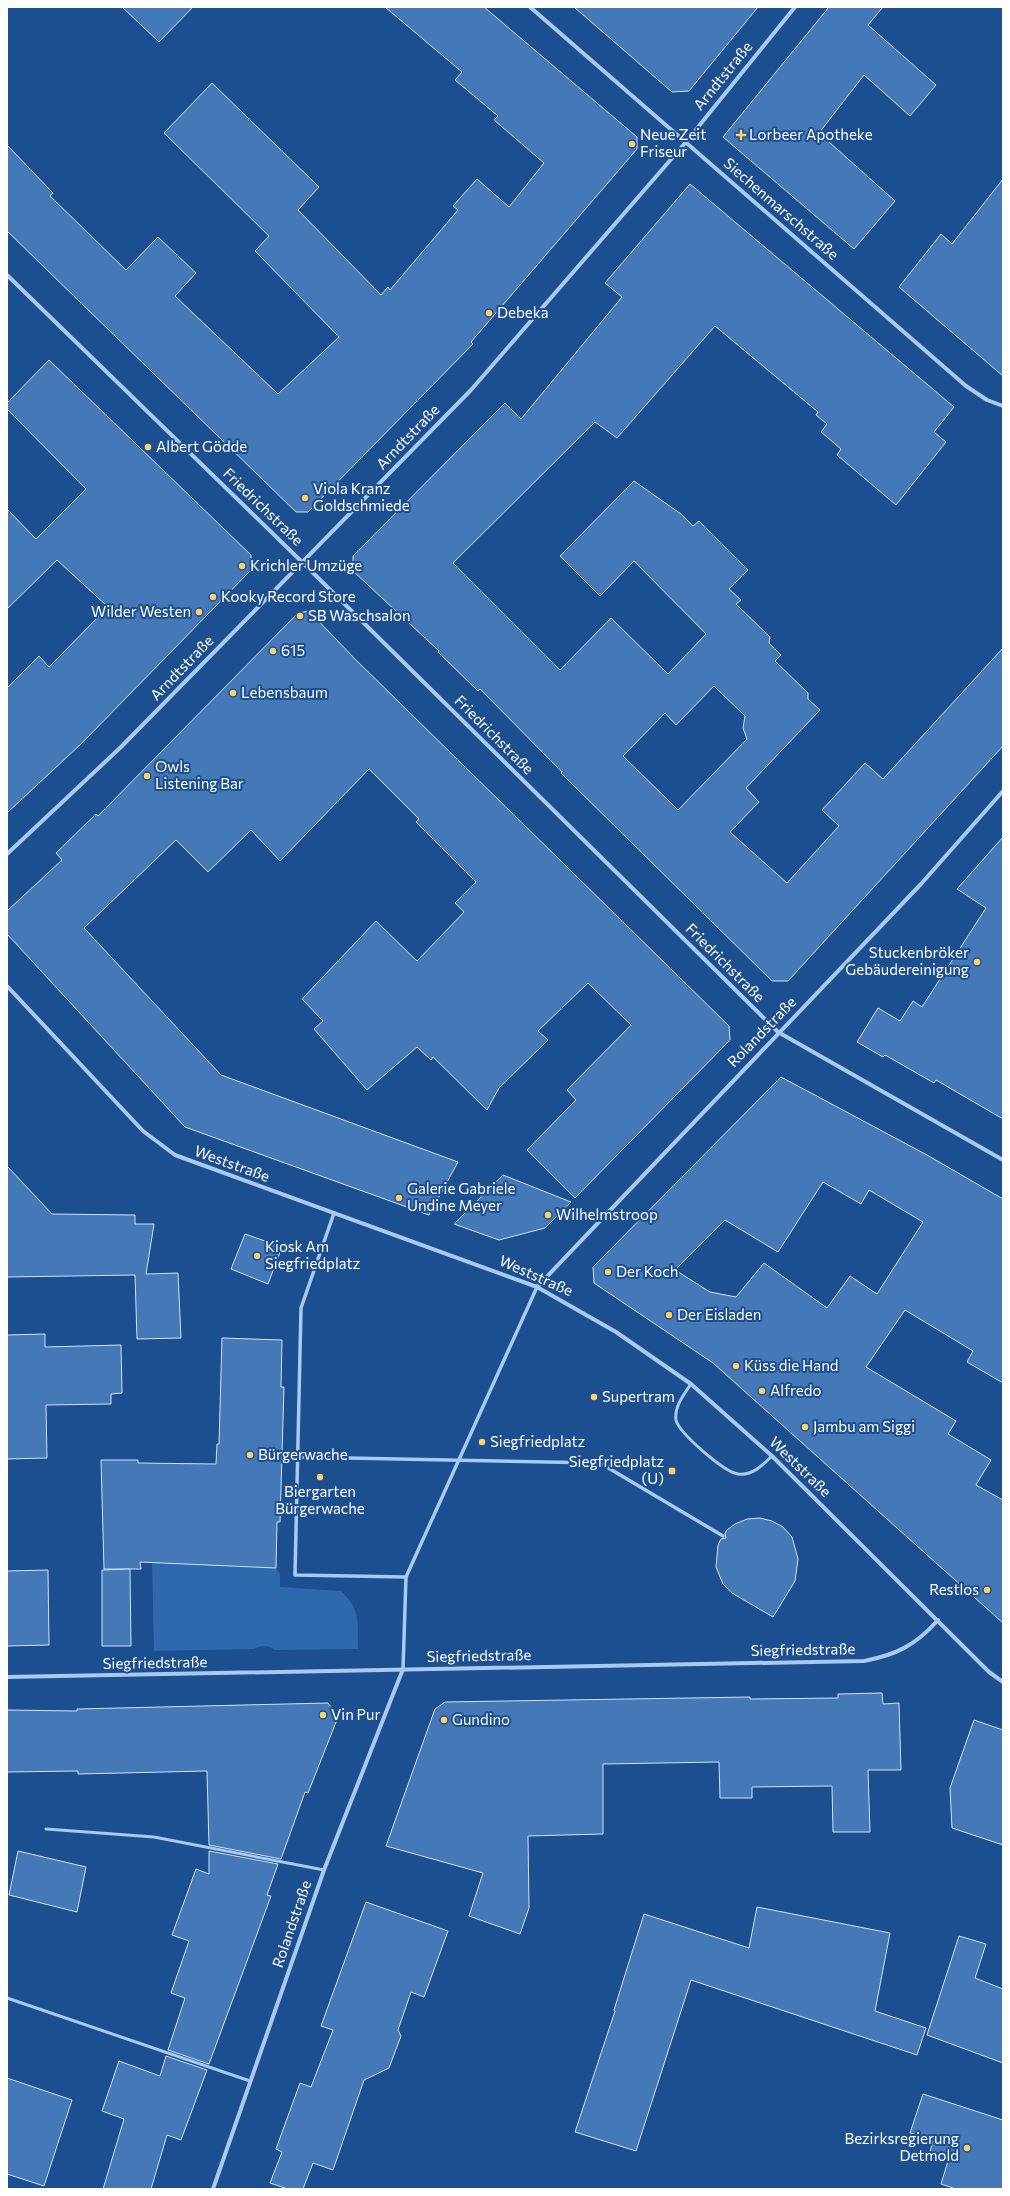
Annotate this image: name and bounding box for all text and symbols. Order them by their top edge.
street label: Arndtstraße [689,37,756,113]
place label: Neue Zeit Friseur [640,125,706,160]
place label: Lorbeer Apotheke [749,125,873,143]
marker: Lorbeer Apotheke [736,130,746,140]
marker: Neue Zeit Friseur [627,139,637,149]
street label: Siechenmarschstraße [721,153,843,263]
place label: Debeka [497,303,549,321]
marker: Debeka [484,308,494,318]
street label: Arndtstraße [372,400,443,473]
place label: Albert Gödde [156,437,247,455]
marker: Albert Gödde [143,442,153,452]
street label: Friedrichstraße [220,464,308,549]
place label: Viola Kranz Goldschmiede [313,479,410,514]
marker: Viola Kranz Goldschmiede [300,493,310,503]
place label: Krichler Umzüge [250,556,362,574]
marker: Krichler Umzüge [237,561,247,571]
place label: Kooky Record Store [221,587,356,605]
marker: Kooky Record Store [208,592,218,602]
place label: Wilder Westen [91,602,191,620]
place label: SB Waschsalon [308,606,411,624]
marker: Wilder Westen [194,607,204,617]
marker: SB Waschsalon [295,611,305,621]
street label: Arndtstraße [146,631,217,704]
place label: 615 [281,641,305,659]
marker: 615 [268,646,278,656]
place label: Lebensbaum [241,683,328,701]
marker: Lebensbaum [228,688,238,698]
street label: Friedrichstraße [451,691,538,778]
place label: Owls Listening Bar [155,757,244,792]
marker: Owls Listening Bar [142,771,152,781]
street label: Friedrichstraße [682,919,769,1006]
place label: Stuckenbröker Gebäudereinigung [845,943,969,978]
marker: Stuckenbröker Gebäudereinigung [972,957,982,967]
street label: Rolandstraße [723,992,799,1070]
street label: Weststraße [192,1141,272,1185]
place label: Galerie Gabriele Undine Meyer [407,1179,515,1214]
marker: Galerie Gabriele Undine Meyer [394,1193,404,1203]
place label: Wilhelmstroop [556,1205,658,1223]
marker: Wilhelmstroop [543,1210,553,1220]
place label: Kiosk Am Siegfriedplatz [265,1237,360,1272]
marker: Kiosk Am Siegfriedplatz [252,1251,262,1261]
street label: Weststraße [497,1251,576,1299]
place label: Der Koch [616,1262,678,1280]
marker: Der Koch [603,1267,613,1277]
place label: Der Eisladen [677,1305,761,1323]
marker: Der Eisladen [664,1310,674,1320]
place label: Küss die Hand [744,1356,838,1374]
marker: Küss die Hand [731,1361,741,1371]
place label: Alfredo [770,1381,821,1399]
marker: Alfredo [757,1386,767,1396]
place label: Supertram [602,1387,675,1405]
marker: Supertram [589,1392,599,1402]
place label: Jambu am Siggi [813,1417,915,1435]
marker: Jambu am Siggi [800,1422,810,1432]
place label: Siegfriedplatz [490,1432,585,1450]
street label: Weststraße [766,1432,835,1500]
marker: Siegfriedplatz [477,1437,487,1447]
place label: Bürgerwache [258,1445,348,1463]
marker: Bürgerwache [245,1450,255,1460]
place label: Siegfriedplatz (U) [569,1452,664,1487]
marker: Siegfriedplatz (U) [667,1466,677,1476]
marker: Biergarten Bürgerwache [315,1472,325,1482]
place label: Biergarten Bürgerwache [275,1482,365,1517]
place label: Restlos [929,1580,979,1598]
marker: Restlos [982,1585,992,1595]
street label: Siegfriedstraße [750,1639,856,1659]
street label: Siegfriedstraße [426,1645,532,1665]
street label: Siegfriedstraße [102,1652,208,1672]
place label: Vin Pur [331,1705,380,1723]
marker: Vin Pur [318,1710,328,1720]
place label: Gundino [452,1710,510,1728]
marker: Gundino [439,1715,449,1725]
street label: Rolandstraße [268,1878,314,1970]
place label: Bezirksregierung Detmold [845,2129,959,2164]
marker: Bezirksregierung Detmold [962,2143,972,2153]

